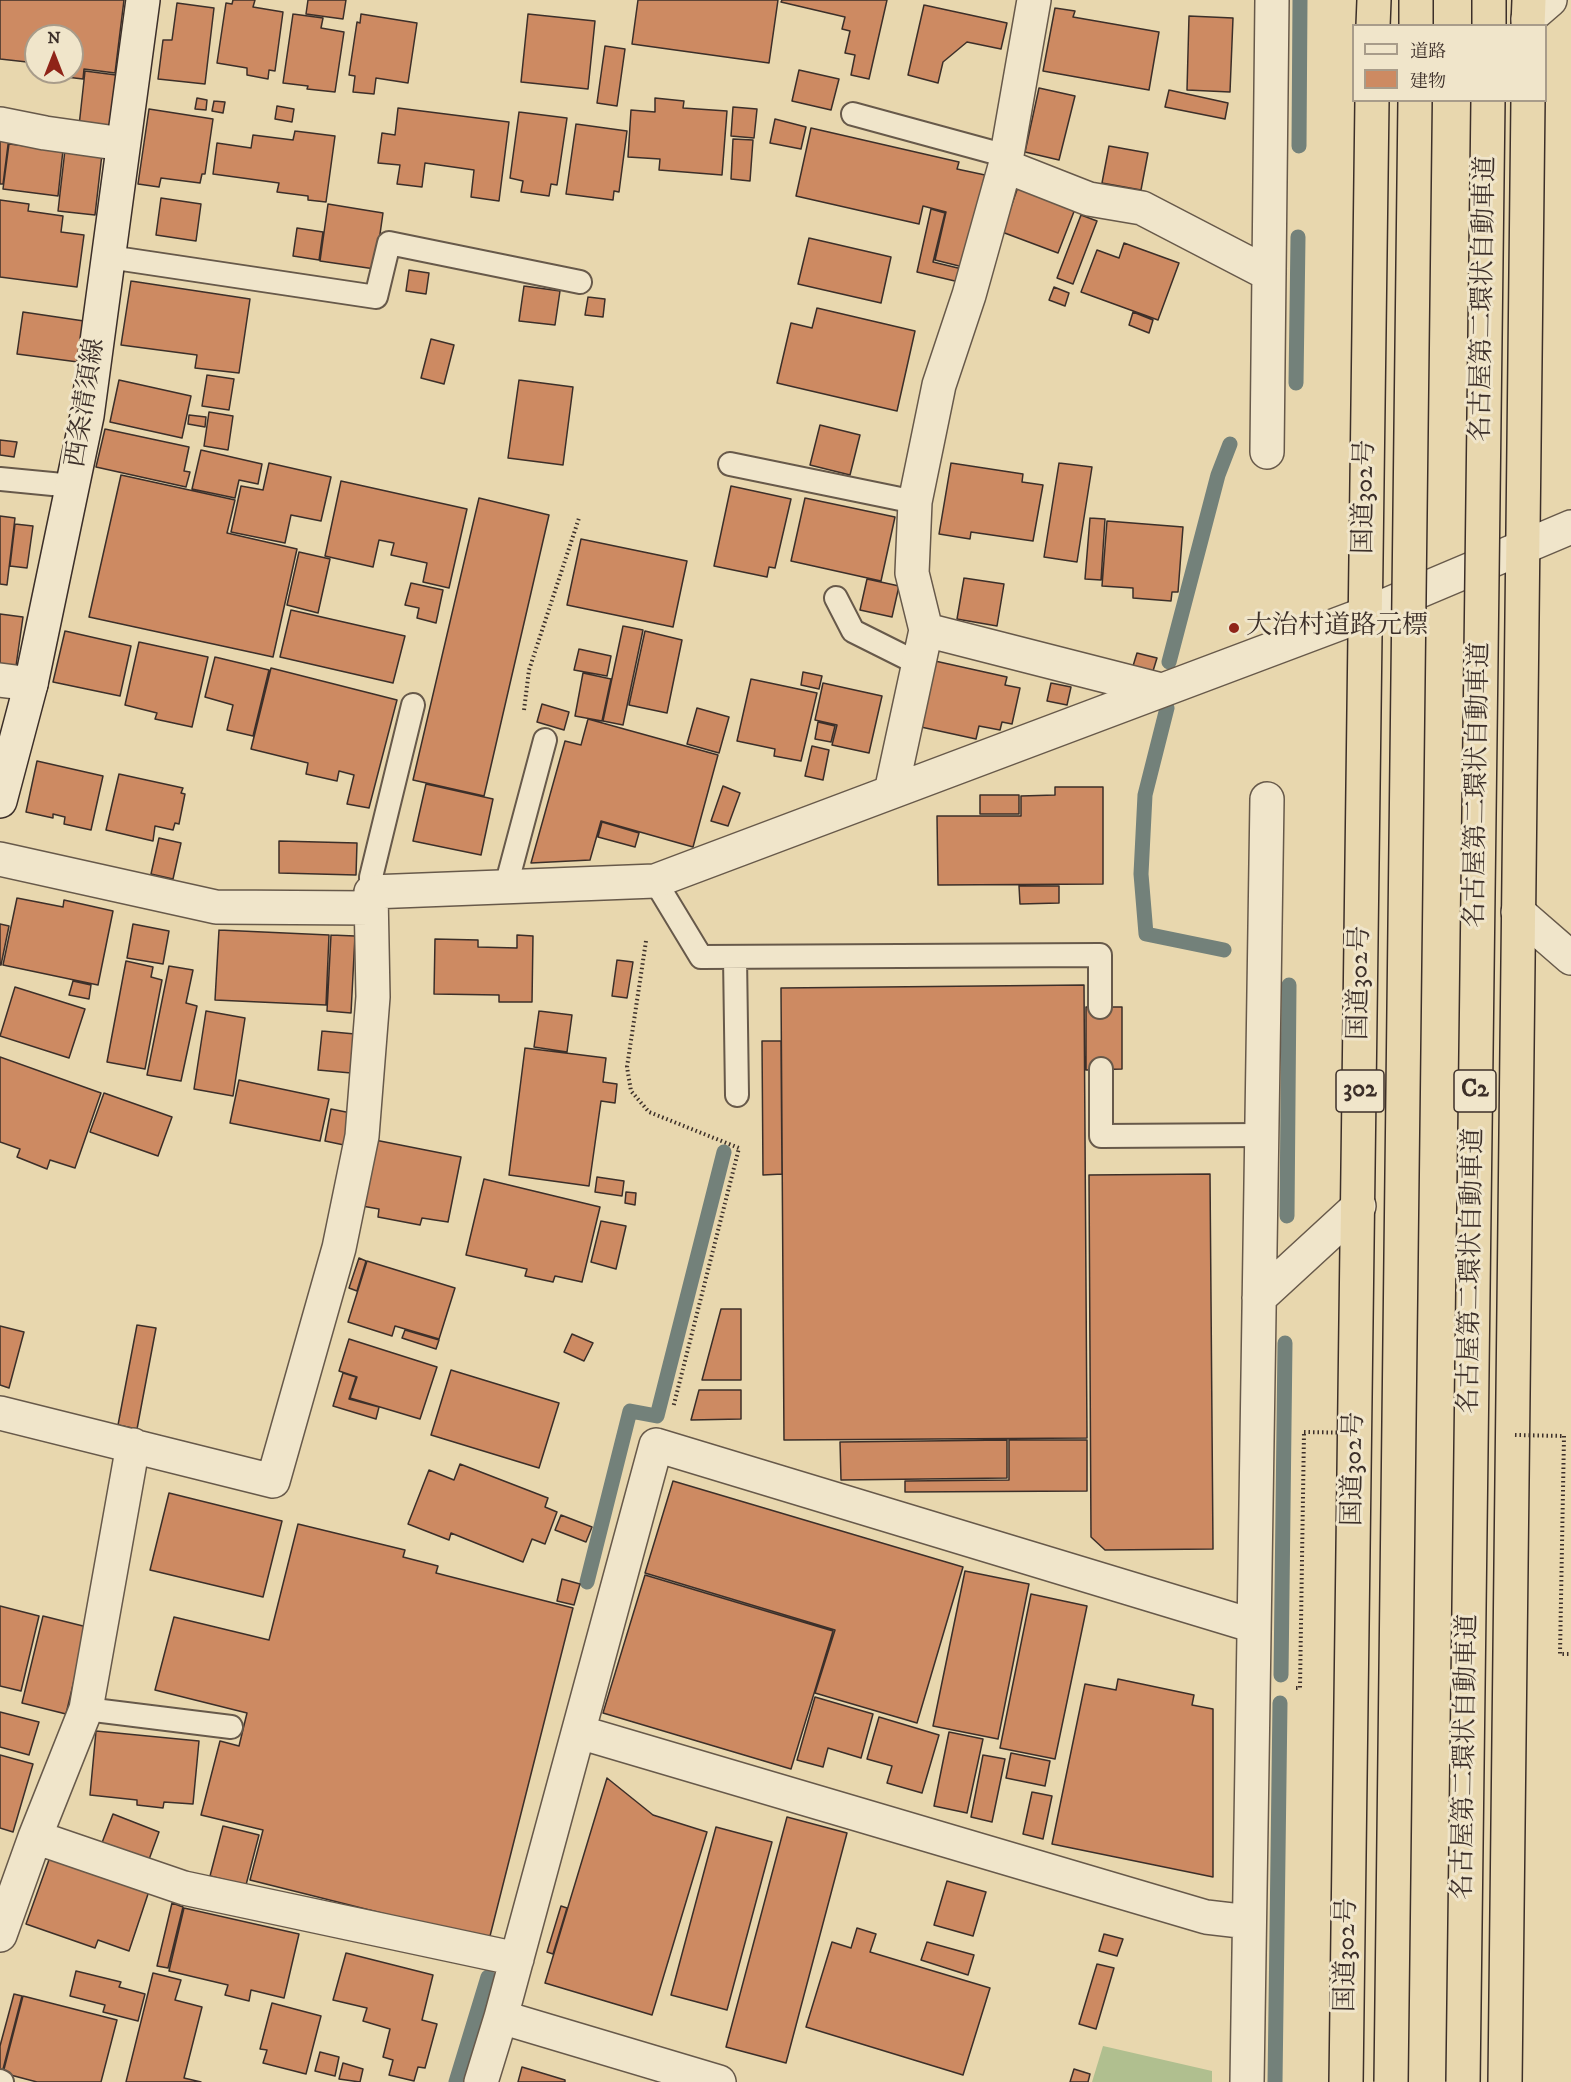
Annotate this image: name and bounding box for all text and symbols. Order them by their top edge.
north arrow [24,24,84,84]
legend [1352,24,1547,102]
text: N [47,28,61,48]
text: 道路 [1410,41,1446,63]
text: 建物 [1410,71,1446,93]
street label: 名古屋第二環状自動車道 [1467,156,1503,442]
street label: 西条清須線 [61,336,113,470]
street label: 国道302号 [1349,440,1383,554]
place label: 大治村道路元標 [1246,612,1428,644]
marker: 大治村道路元標 [1227,621,1241,635]
street label: 名古屋第二環状自動車道 [1461,642,1497,928]
street label: 国道302号 [1344,926,1378,1040]
road number: 302 [1336,1070,1384,1112]
road number: C2 [1454,1070,1496,1112]
street label: 名古屋第二環状自動車道 [1455,1128,1491,1414]
street label: 国道302号 [1338,1412,1372,1526]
street label: 名古屋第二環状自動車道 [1449,1614,1485,1900]
street label: 国道302号 [1331,1898,1365,2012]

